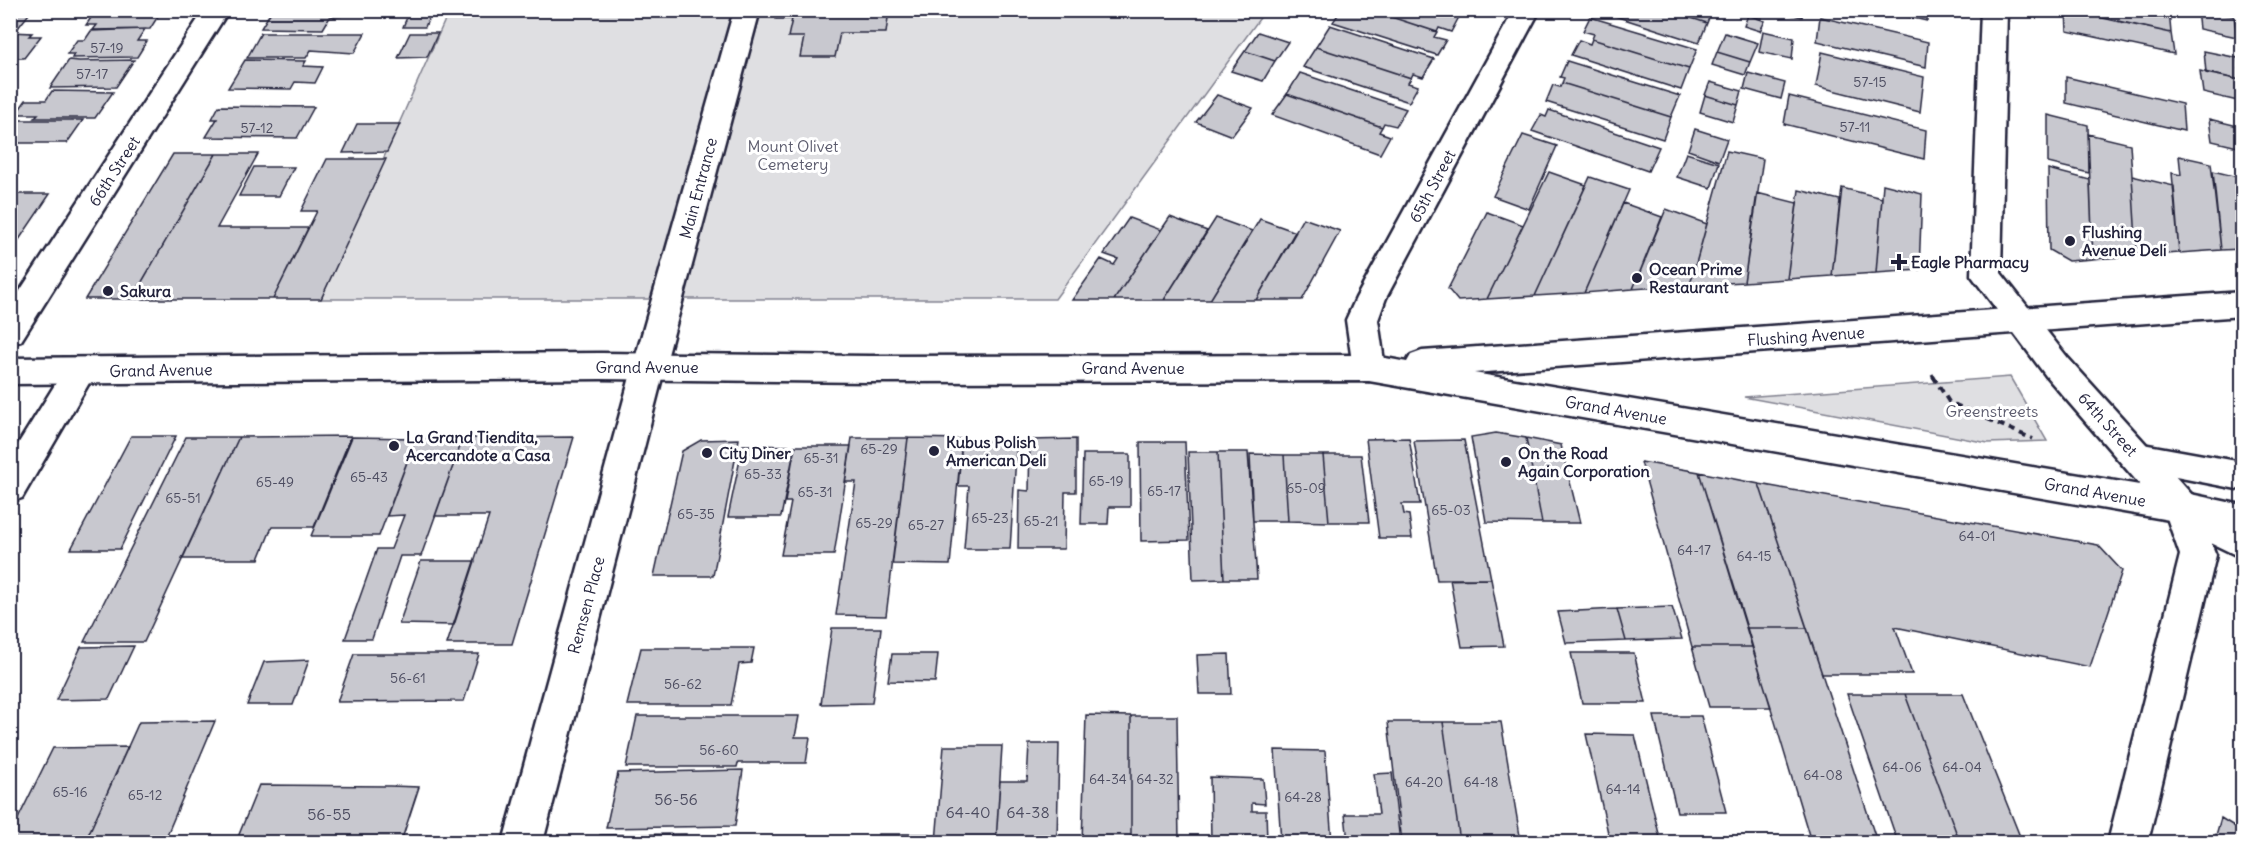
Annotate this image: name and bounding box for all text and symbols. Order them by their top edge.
house number: 57-19 [90,39,124,57]
house number: 57-17 [76,65,108,83]
house number: 57-15 [1853,73,1887,91]
house number: 57-11 [1840,118,1870,136]
house number: 57-12 [241,119,274,137]
street label: 66th Street [84,132,144,210]
street label: Main Entrance [675,135,721,241]
park label: Mount Olivet Cemetery [748,136,839,174]
street label: 65th Street [1404,146,1460,226]
place label: Flushing Avenue Deli [2082,222,2167,260]
marker: Flushing Avenue Deli [2063,234,2077,248]
place label: Eagle Pharmacy [1911,252,2029,273]
marker: Eagle Pharmacy [1892,255,1906,269]
place label: Ocean Prime Restaurant [1649,259,1743,297]
marker: Ocean Prime Restaurant [1630,271,1644,285]
place label: Sakura [120,281,171,301]
marker: Sakura [101,284,115,298]
street label: Flushing Avenue [1747,322,1865,350]
street label: Grand Avenue [595,357,699,377]
street label: Grand Avenue [1081,358,1185,378]
street label: Grand Avenue [109,359,213,381]
street label: 64th Street [2074,388,2142,461]
street label: Grand Avenue [1563,391,1669,429]
park label: Greenstreets [1946,401,2038,421]
place label: La Grand Tiendita, Acercandote a Casa [406,427,550,465]
place label: Kubus Polish American Deli [946,432,1046,470]
marker: La Grand Tiendita, Acercandote a Casa [387,439,401,453]
house number: 65-29 [860,440,898,458]
place label: City Diner [719,443,791,464]
place label: On the Road Again Corporation [1518,443,1650,482]
marker: Kubus Polish American Deli [927,444,941,458]
marker: City Diner [700,446,714,460]
house number: 65-31 [803,449,839,467]
marker: On the Road Again Corporation [1499,455,1513,469]
house number: 65-33 [744,465,782,483]
house number: 65-43 [350,468,388,486]
house number: 65-19 [1088,472,1124,490]
house number: 65-49 [256,473,294,491]
street label: Grand Avenue [2042,473,2148,511]
house number: 65-09 [1286,479,1326,497]
house number: 65-17 [1147,482,1181,500]
house number: 65-31 [797,483,833,501]
house number: 65-51 [165,489,201,507]
house number: 65-03 [1431,501,1471,519]
house number: 65-35 [677,505,715,523]
house number: 65-23 [971,509,1009,527]
house number: 65-21 [1024,512,1058,530]
house number: 65-29 [855,514,893,532]
house number: 65-27 [908,516,944,534]
house number: 64-01 [1959,527,1995,545]
house number: 64-17 [1677,541,1711,559]
house number: 64-15 [1736,547,1772,565]
street label: Remsen Place [563,554,609,656]
house number: 56-61 [390,669,426,687]
house number: 56-62 [664,675,702,693]
house number: 56-60 [699,741,739,759]
house number: 64-06 [1882,758,1922,776]
house number: 64-04 [1942,758,1982,776]
house number: 64-08 [1803,766,1843,784]
house number: 64-34 [1089,770,1127,788]
house number: 64-32 [1136,770,1174,788]
house number: 64-20 [1405,773,1443,791]
house number: 64-18 [1463,773,1499,791]
house number: 64-14 [1605,780,1641,798]
house number: 65-16 [52,783,88,801]
house number: 65-12 [128,786,163,804]
house number: 64-28 [1284,788,1322,806]
house number: 56-56 [654,789,698,809]
house number: 64-40 [945,802,991,822]
house number: 64-38 [1006,802,1050,822]
house number: 56-55 [307,804,351,824]

